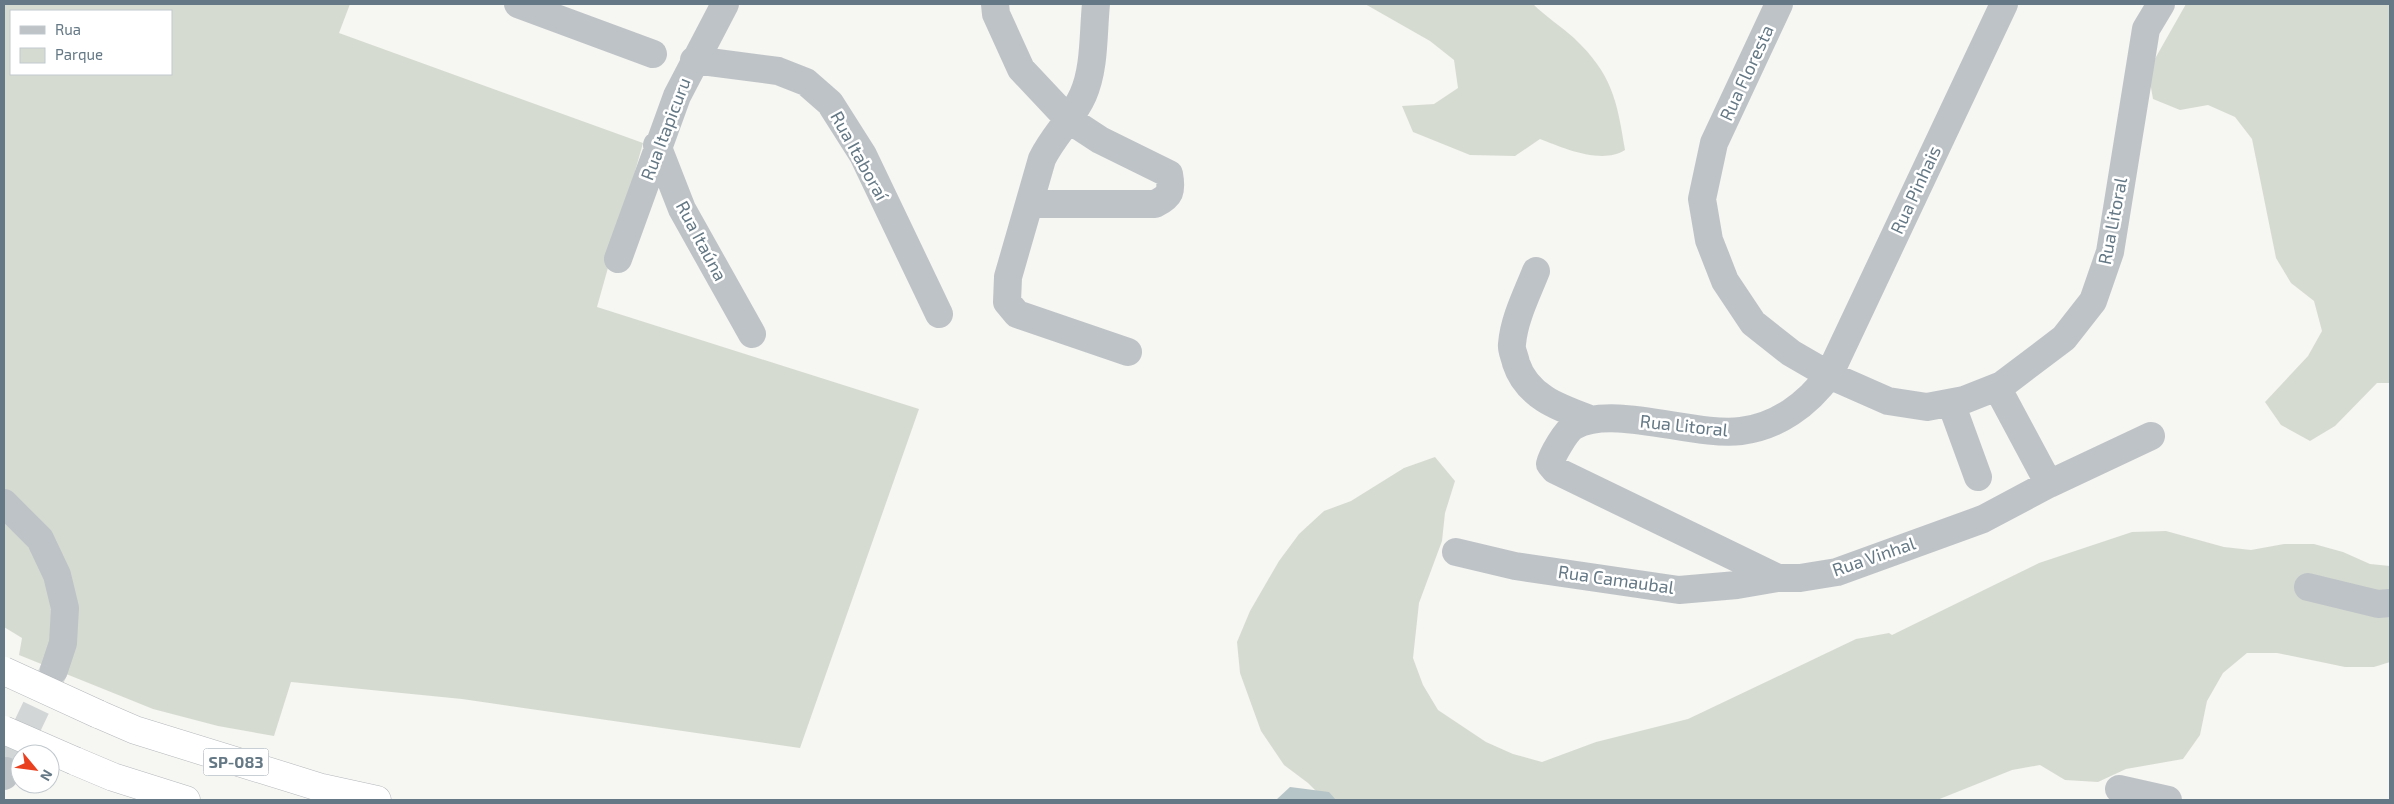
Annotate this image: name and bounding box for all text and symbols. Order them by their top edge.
legend [10,10,172,75]
text: Rua [55,20,81,38]
street label: Rua Floresta [1714,21,1778,124]
text: Parque [55,45,103,63]
street label: Rua Itapicuru [635,74,695,183]
street label: Rua Itaboraí [826,107,894,205]
street label: Rua Pinhais [1885,142,1945,237]
street label: Rua Litoral [2093,175,2131,266]
street label: Rua Itaúna [672,197,732,284]
street label: Rua Litoral [1639,409,1730,441]
street label: Rua Vinhal [1829,531,1919,581]
street label: Rua Camaubal [1557,560,1676,598]
north arrow [10,744,60,794]
road number: SP-083 [204,749,268,776]
text: N [37,767,57,784]

